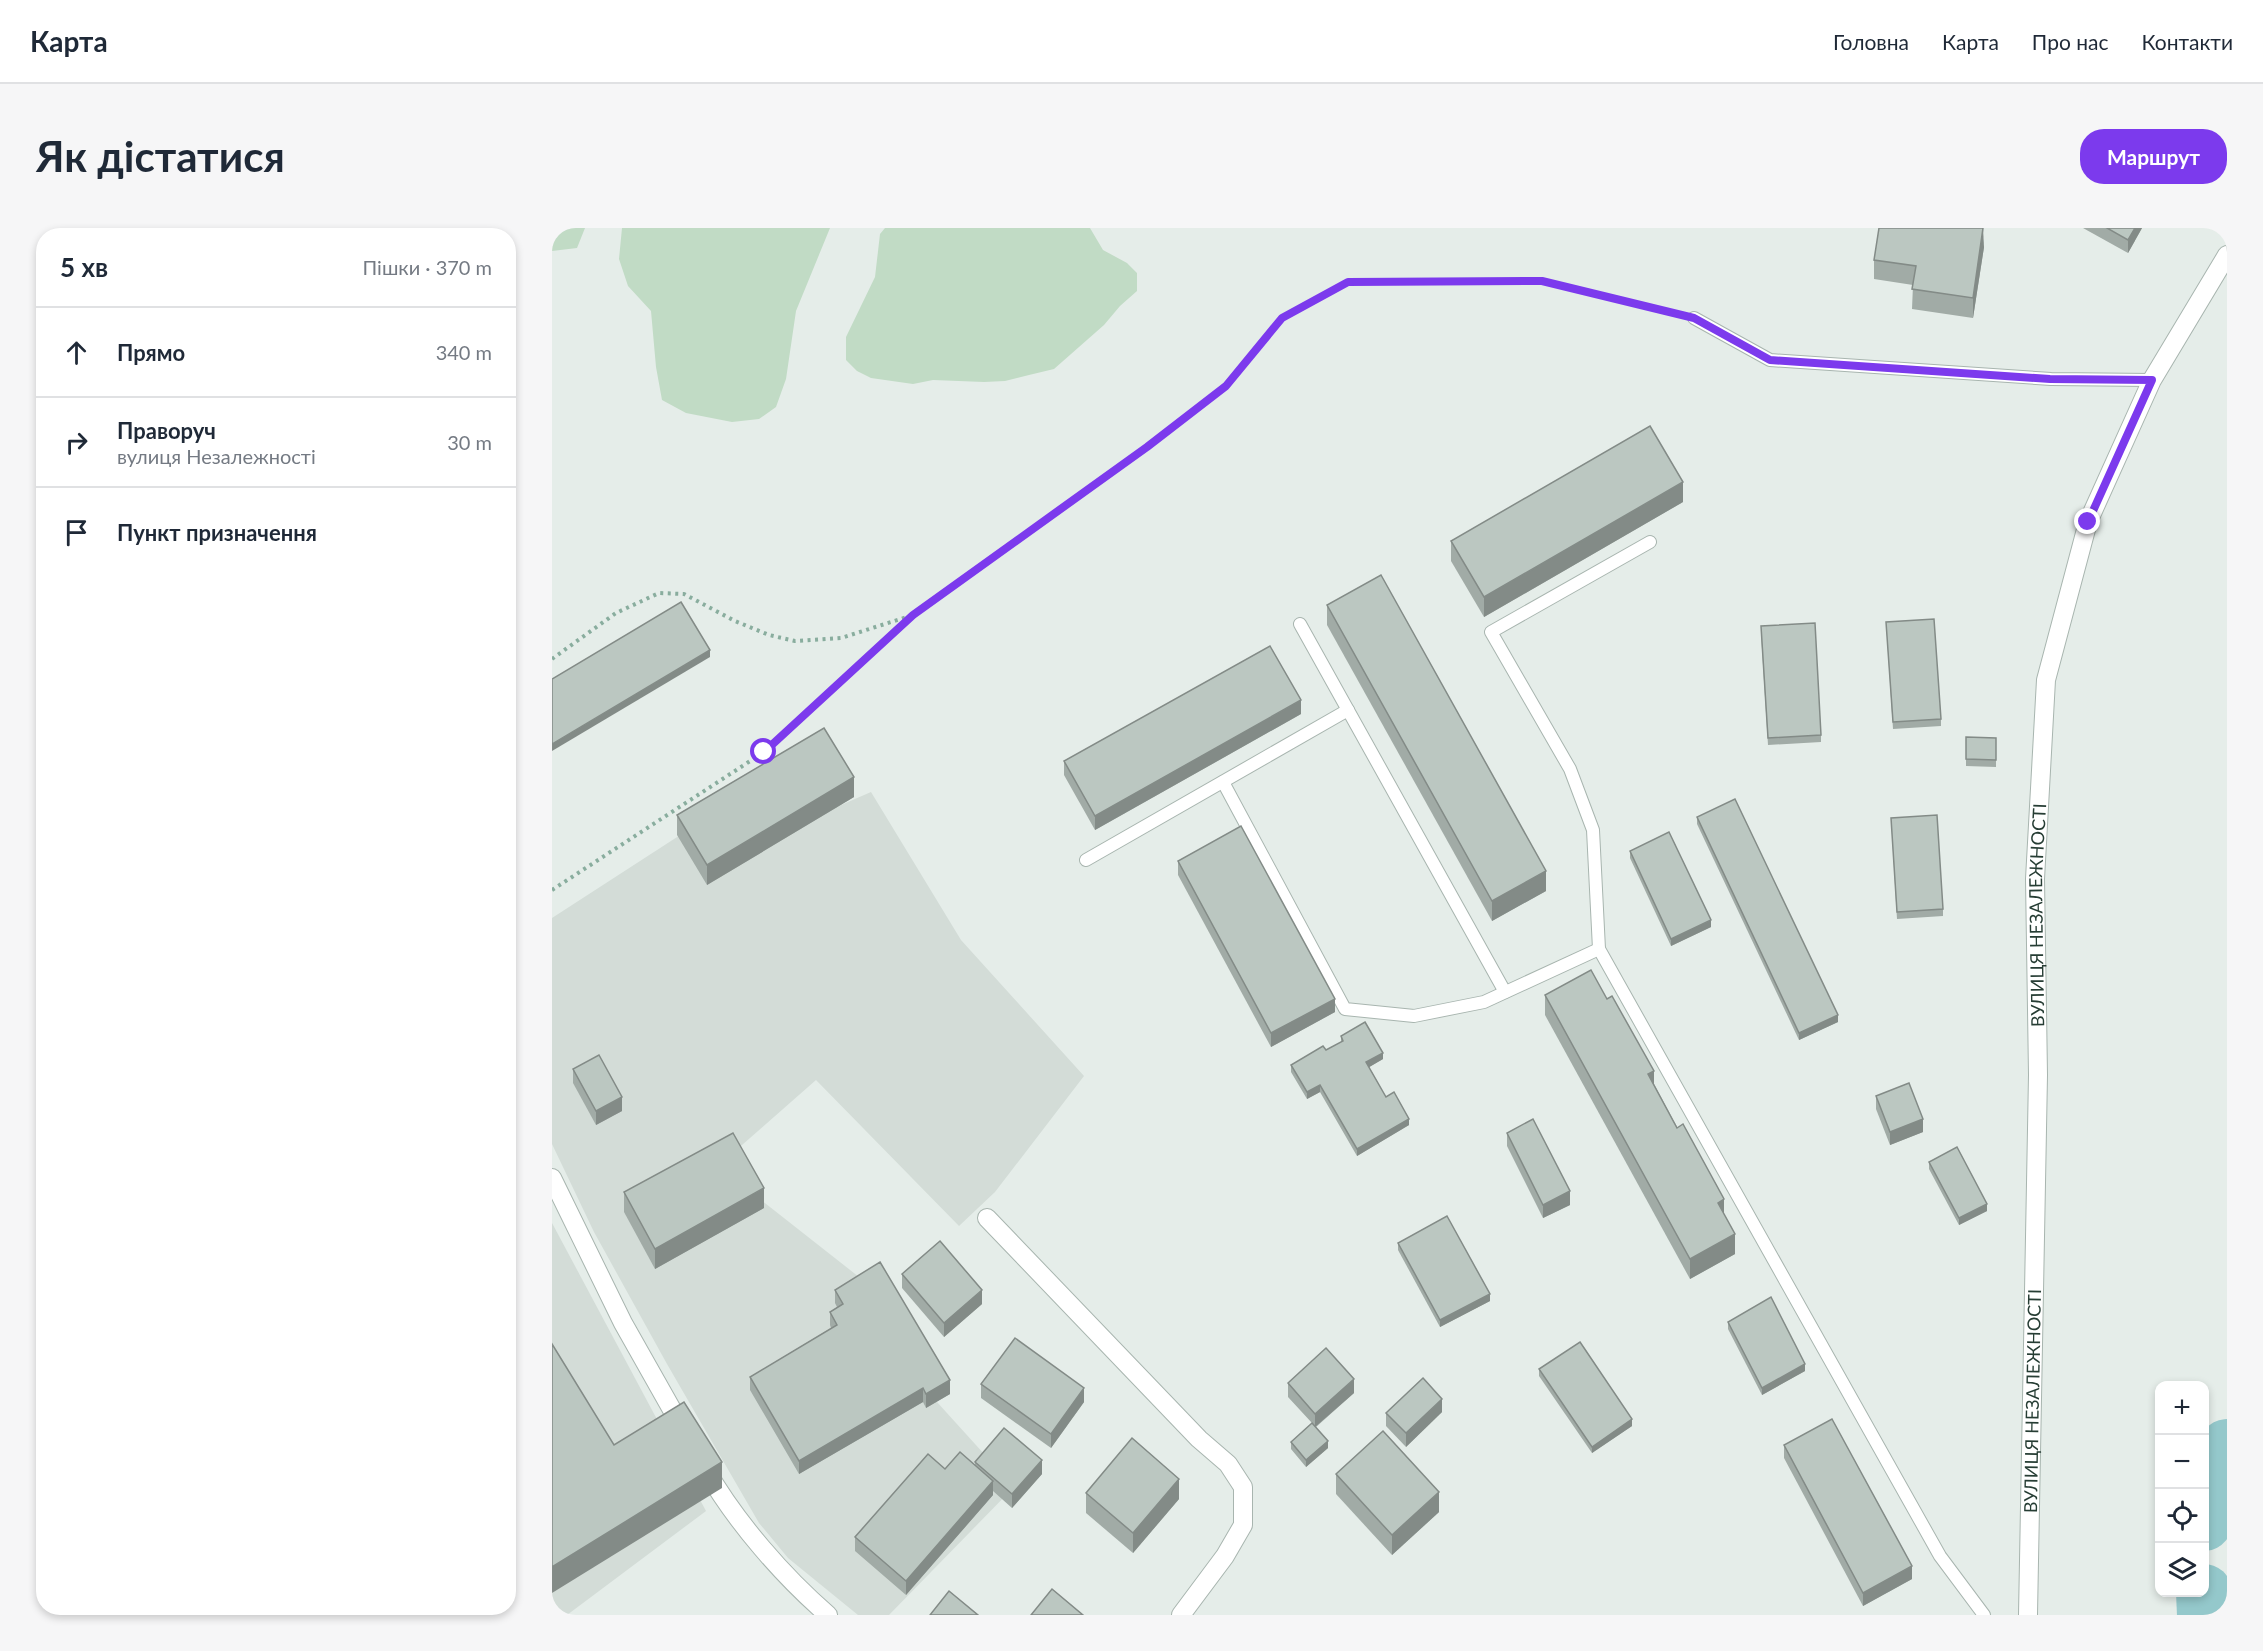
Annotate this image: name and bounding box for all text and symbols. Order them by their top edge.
text: Карта [30,24,108,58]
text: Головна [1833,29,1909,54]
text: Карта [1942,29,1999,54]
text: Про нас [2032,29,2108,54]
text: Контакти [2141,29,2233,54]
button: Маршрут [2080,129,2227,184]
text: Як дістатися [36,131,285,181]
text: 5 хв [60,251,108,283]
text: Пішки · 370 m [363,255,492,279]
icon: ahead [60,336,93,369]
text: Прямо [117,339,185,366]
text: 340 m [436,340,492,364]
text: Праворуч [117,417,216,444]
icon: right [60,426,93,459]
text: 30 m [447,430,492,454]
text: вулиця Незалежності [117,444,316,468]
route end [2074,508,2100,534]
icon: arrive [60,516,93,549]
text: Пункт призначення [117,519,317,546]
route start [750,738,776,764]
street label: ВУЛИЦЯ НЕЗАЛЕЖНОСТІ [2024,803,2050,1027]
street label: ВУЛИЦЯ НЕЗАЛЕЖНОСТІ [2019,1289,2045,1513]
map controls [2155,1381,2209,1597]
button: + [2155,1381,2209,1435]
button: − [2155,1435,2209,1489]
button: locate [2155,1489,2209,1543]
button: layers [2155,1543,2209,1597]

